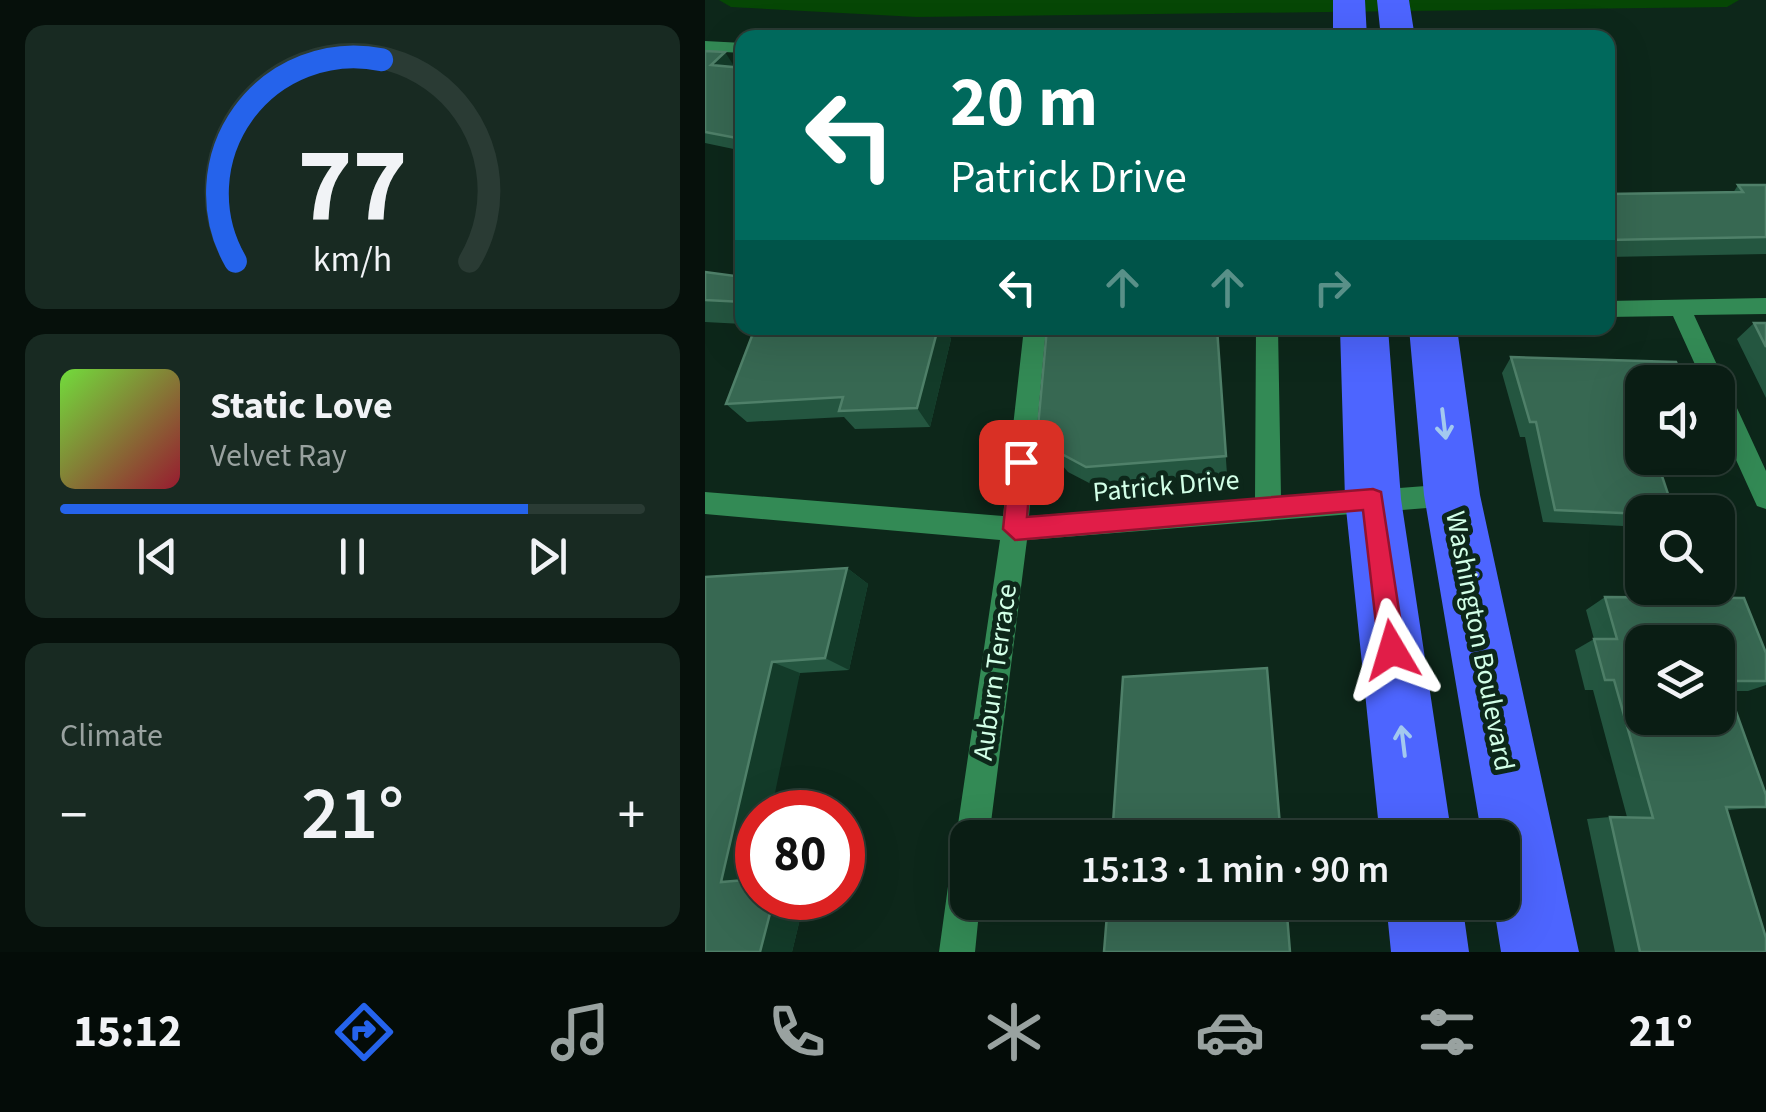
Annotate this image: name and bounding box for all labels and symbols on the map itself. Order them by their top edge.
one-way arrow [1435,408,1454,440]
pin [979,420,1064,505]
street label: Patrick Drive [1091,460,1241,512]
street label: Washington Boulevard [1435,508,1525,774]
street label: Auburn Terrace [963,581,1027,763]
position arrow [1340,598,1444,702]
one-way arrow [1394,725,1412,757]
speed limit sign: 80 [735,790,865,920]

